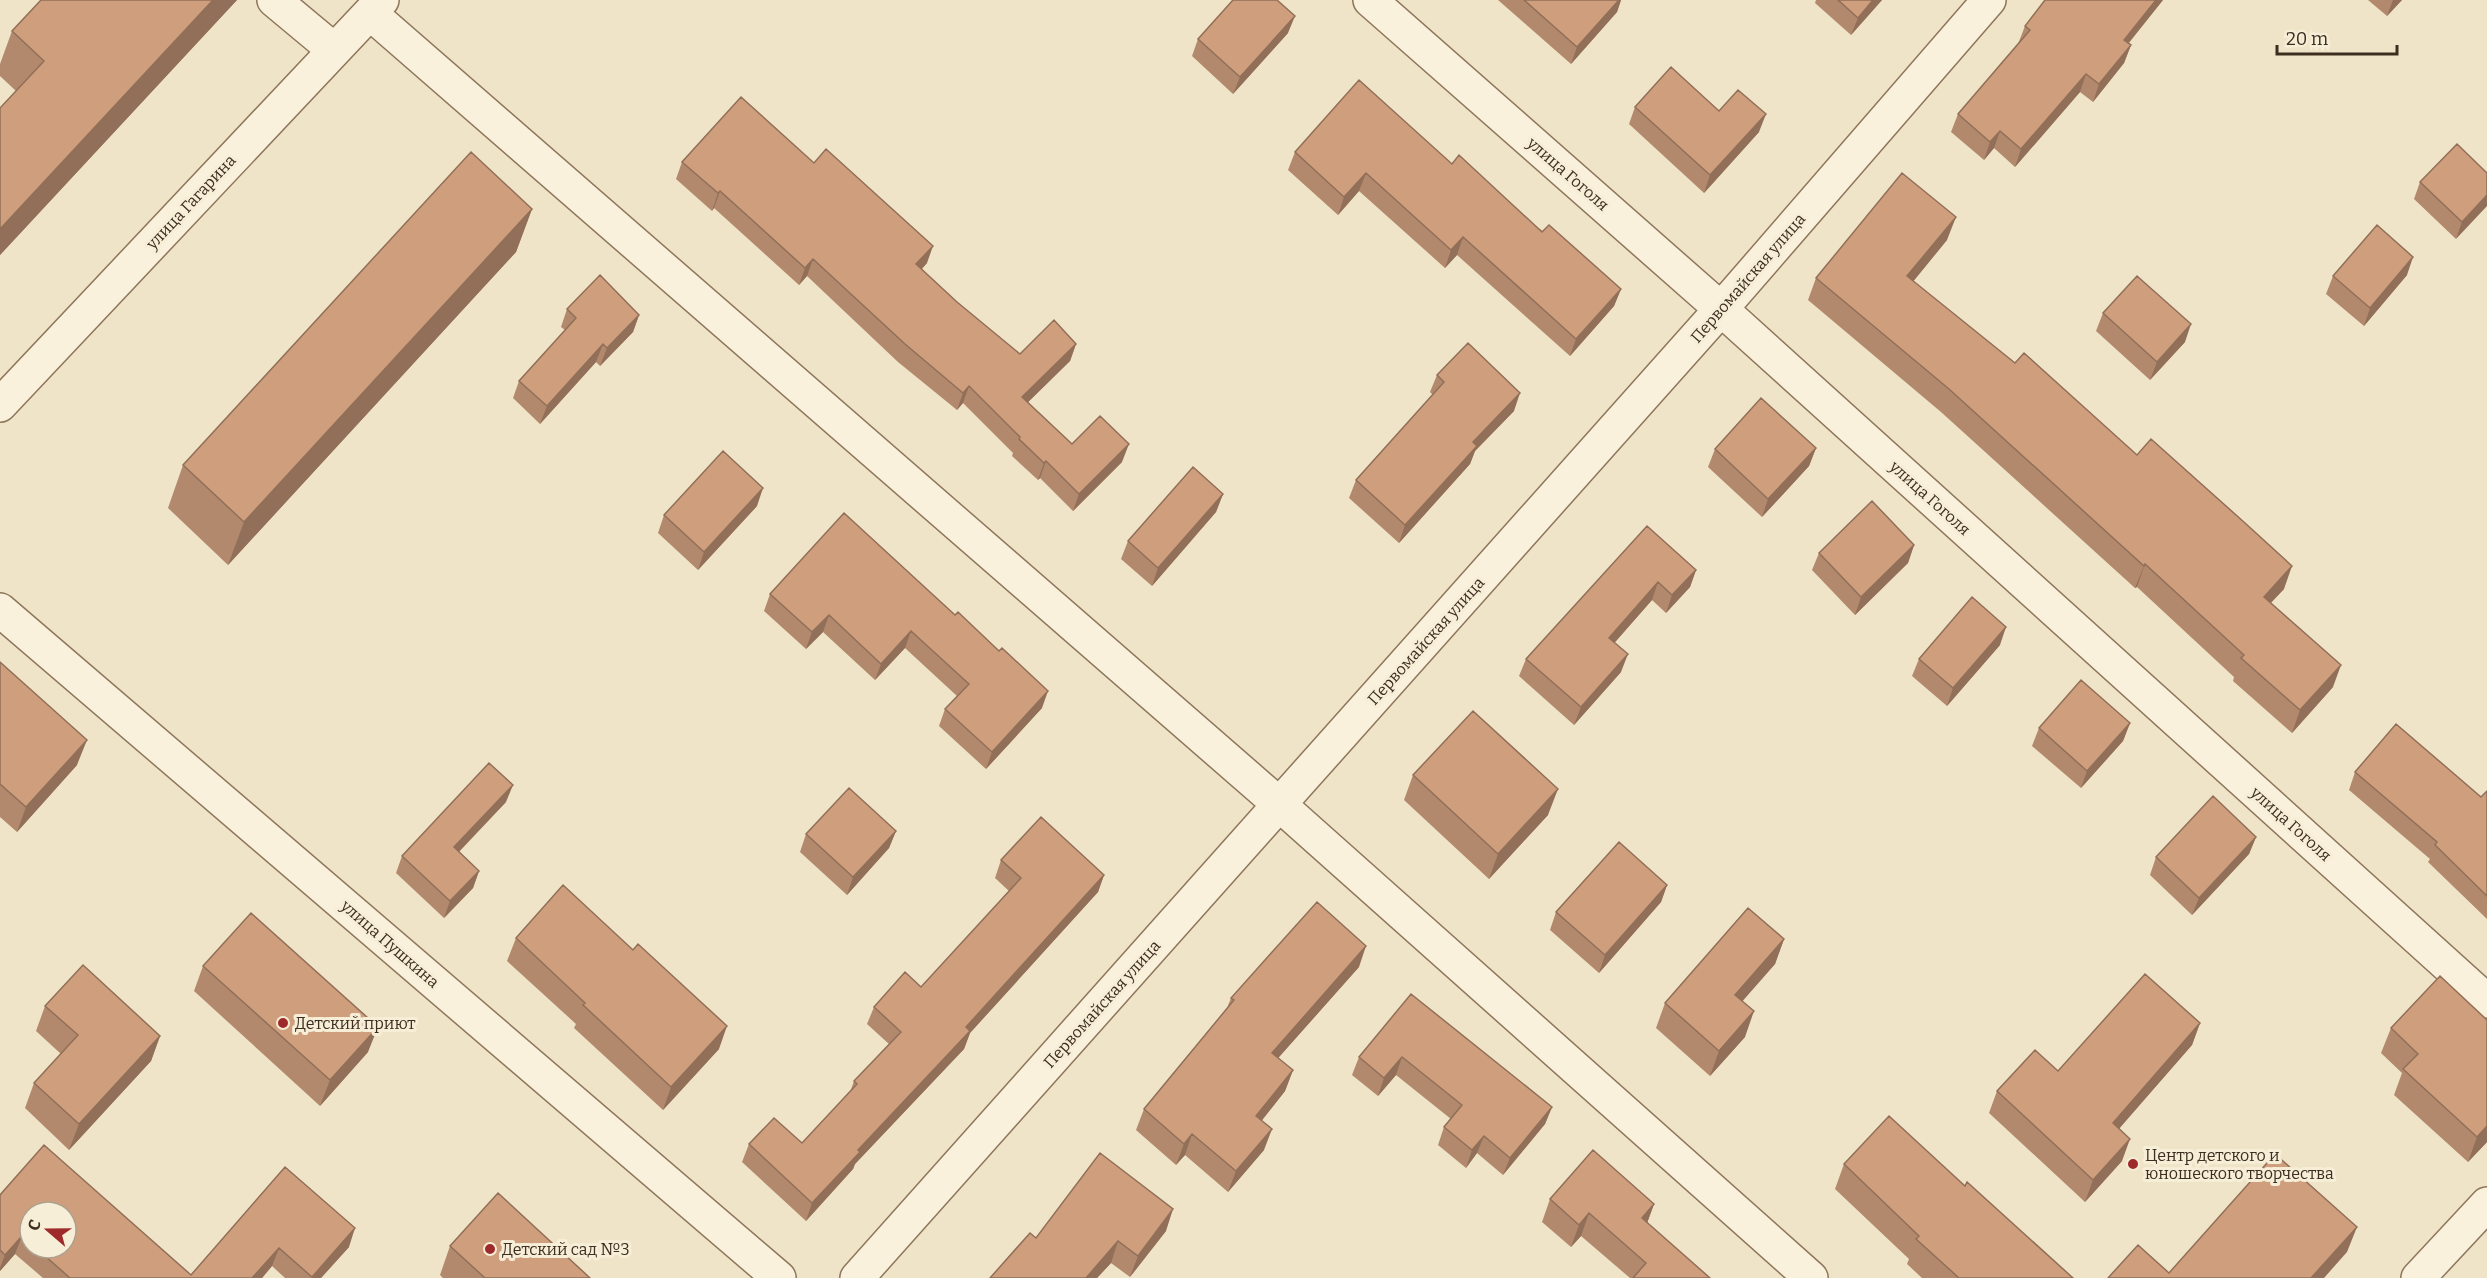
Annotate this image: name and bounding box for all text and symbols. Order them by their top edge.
scale bar [2277,18,2397,56]
text: 20 m [2286,28,2328,50]
street label: улица Гоголя [1523,133,1613,215]
street label: улица Гагарина [142,151,240,254]
street label: Первомайская улица [1687,209,1809,347]
street label: улица Гоголя [1885,456,1974,539]
street label: Первомайская улица [1364,573,1488,709]
street label: улица Гоголя [2246,782,2335,865]
street label: улица Пушкина [336,896,443,992]
street label: Первомайская улица [1040,936,1164,1072]
place label: Детский приют [295,1014,416,1033]
marker: Детский приют [276,1016,290,1030]
place label: Центр детского и юношеского творчества [2145,1146,2334,1183]
marker: Центр детского и юношеского творчества [2126,1157,2140,1171]
north arrow [18,1200,78,1260]
text: С [24,1217,45,1233]
place label: Детский сад №3 [502,1240,630,1259]
marker: Детский сад №3 [483,1242,497,1256]

